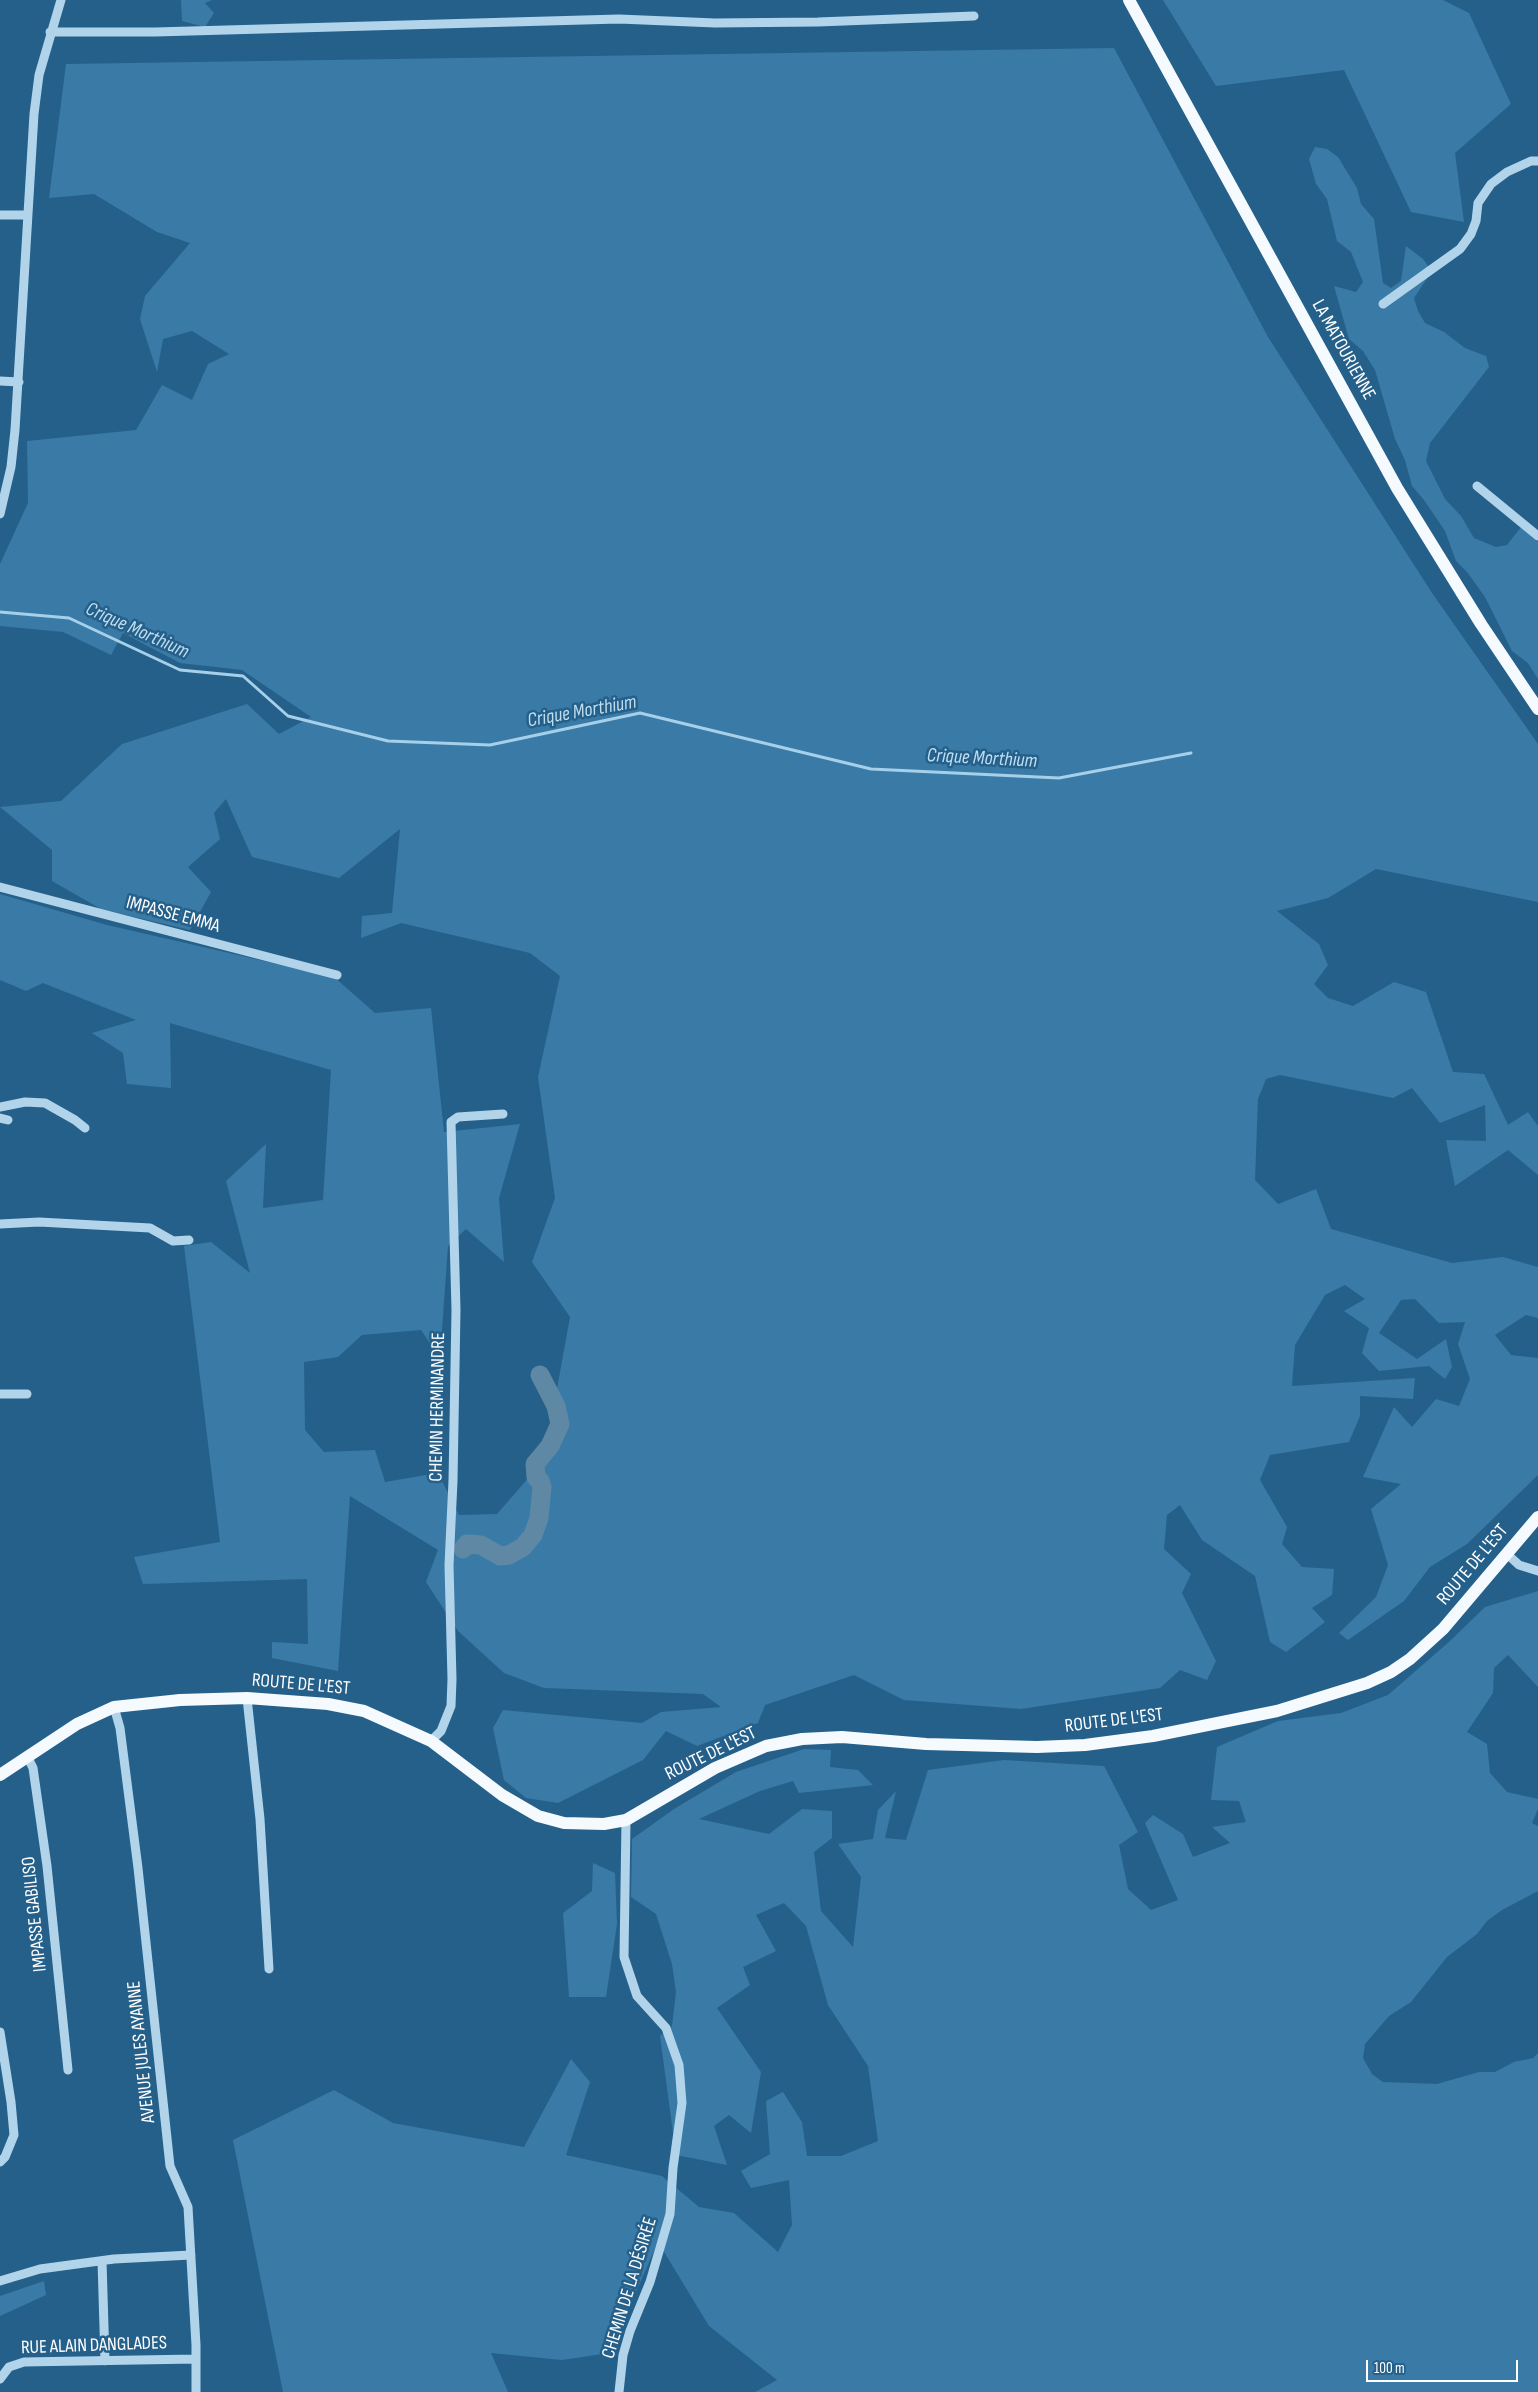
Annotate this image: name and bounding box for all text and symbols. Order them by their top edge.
street label: LA MATOURIENNE [1306,296,1380,404]
water label: Crique Morthium [82,598,192,664]
water label: Crique Morthium [526,691,638,733]
water label: Crique Morthium [926,744,1038,774]
street label: IMPASSE EMMA [124,892,222,938]
street label: CHEMIN HERMINANDRE [425,1332,451,1482]
street label: ROUTE DE L'EST [1433,1520,1513,1610]
street label: ROUTE DE L'EST [251,1669,351,1701]
street label: ROUTE DE L'EST [1064,1704,1164,1738]
street label: ROUTE DE L'EST [662,1722,760,1786]
street label: IMPASSE GABILISO [18,1855,52,1973]
street label: AVENUE JULES AYANNE [123,1980,161,2124]
street label: CHEMIN DE LA DÉSIRÉE [598,2215,662,2361]
street label: RUE ALAIN DANGLADES [21,2332,167,2360]
scale bar [1368,2350,1520,2382]
text: 100 m [1374,2359,1405,2378]

